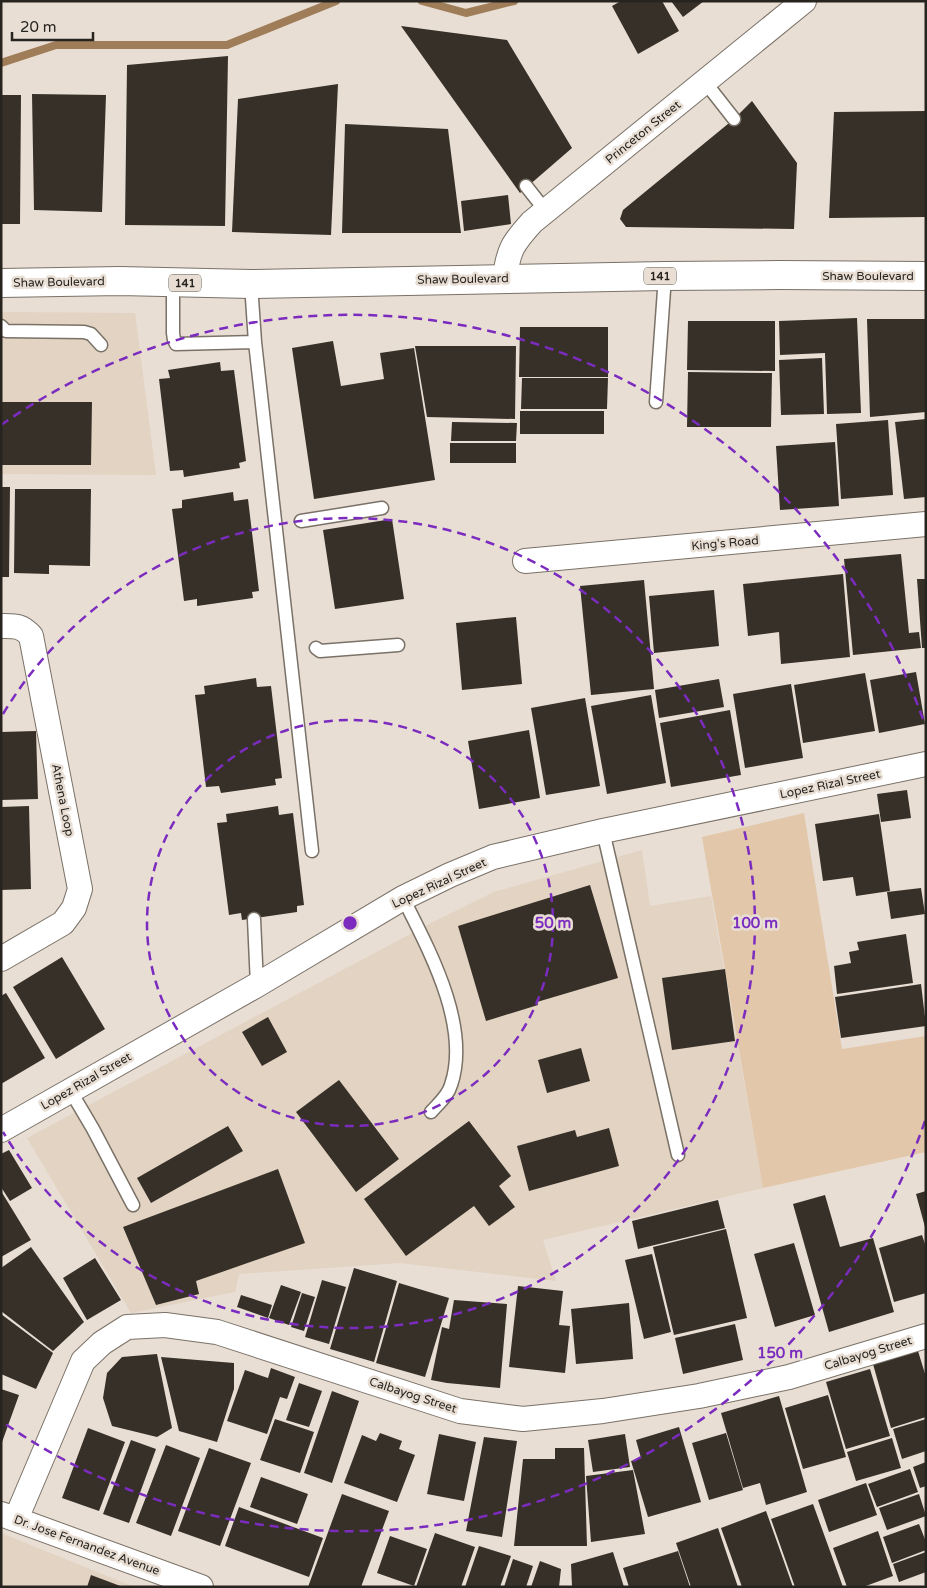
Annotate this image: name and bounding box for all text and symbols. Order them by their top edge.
scale bar [12,10,94,42]
text: 20 m [20,18,57,36]
street label: Princeton Street [603,97,684,167]
road number: 141 [644,268,676,284]
street label: Shaw Boulevard [822,269,914,283]
street label: Shaw Boulevard [417,271,509,287]
street label: Shaw Boulevard [13,274,105,290]
road number: 141 [169,274,201,292]
street label: King's Road [691,533,759,553]
street label: Athena Loop [49,763,77,837]
street label: Lopez Rizal Street [778,766,882,801]
street label: Lopez Rizal Street [390,855,489,911]
centre of rings [341,914,359,932]
text: 50 m [535,914,571,932]
text: 100 m [732,914,778,932]
street label: Lopez Rizal Street [38,1049,134,1113]
street label: Calbayog Street [822,1333,914,1373]
text: 150 m [757,1344,803,1362]
street label: Calbayog Street [368,1374,459,1416]
street label: Dr. Jose Fernandez Avenue [12,1512,162,1578]

